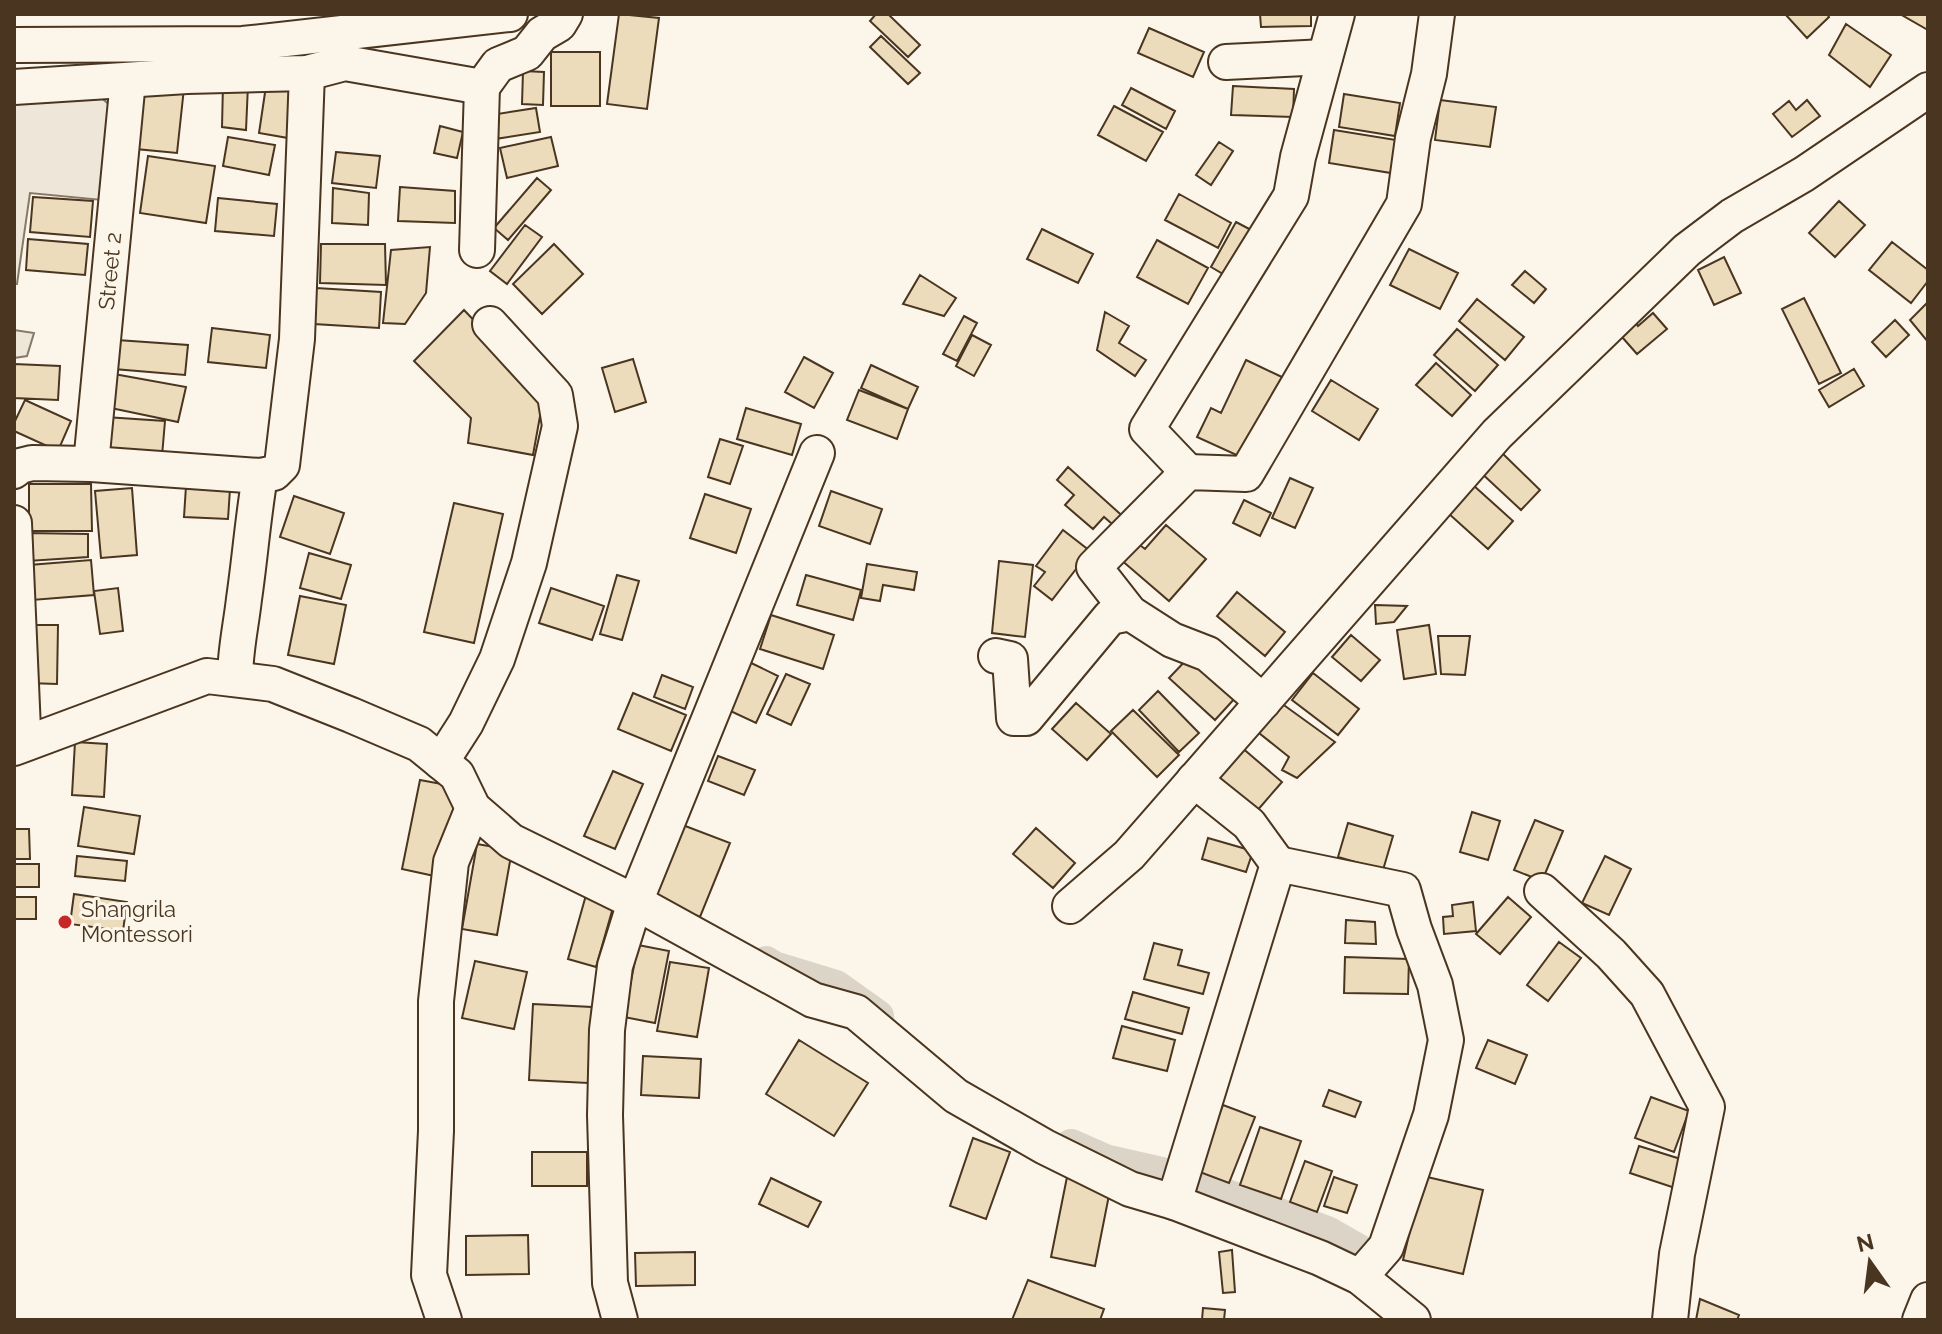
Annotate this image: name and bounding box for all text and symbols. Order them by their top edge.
street label: Street 2 [93,231,126,311]
place label: Shangrila Montessori [81,896,193,947]
marker: Shangrila Montessori [56,913,74,931]
north arrow [1830,1222,1910,1302]
text: N [1854,1228,1876,1257]

